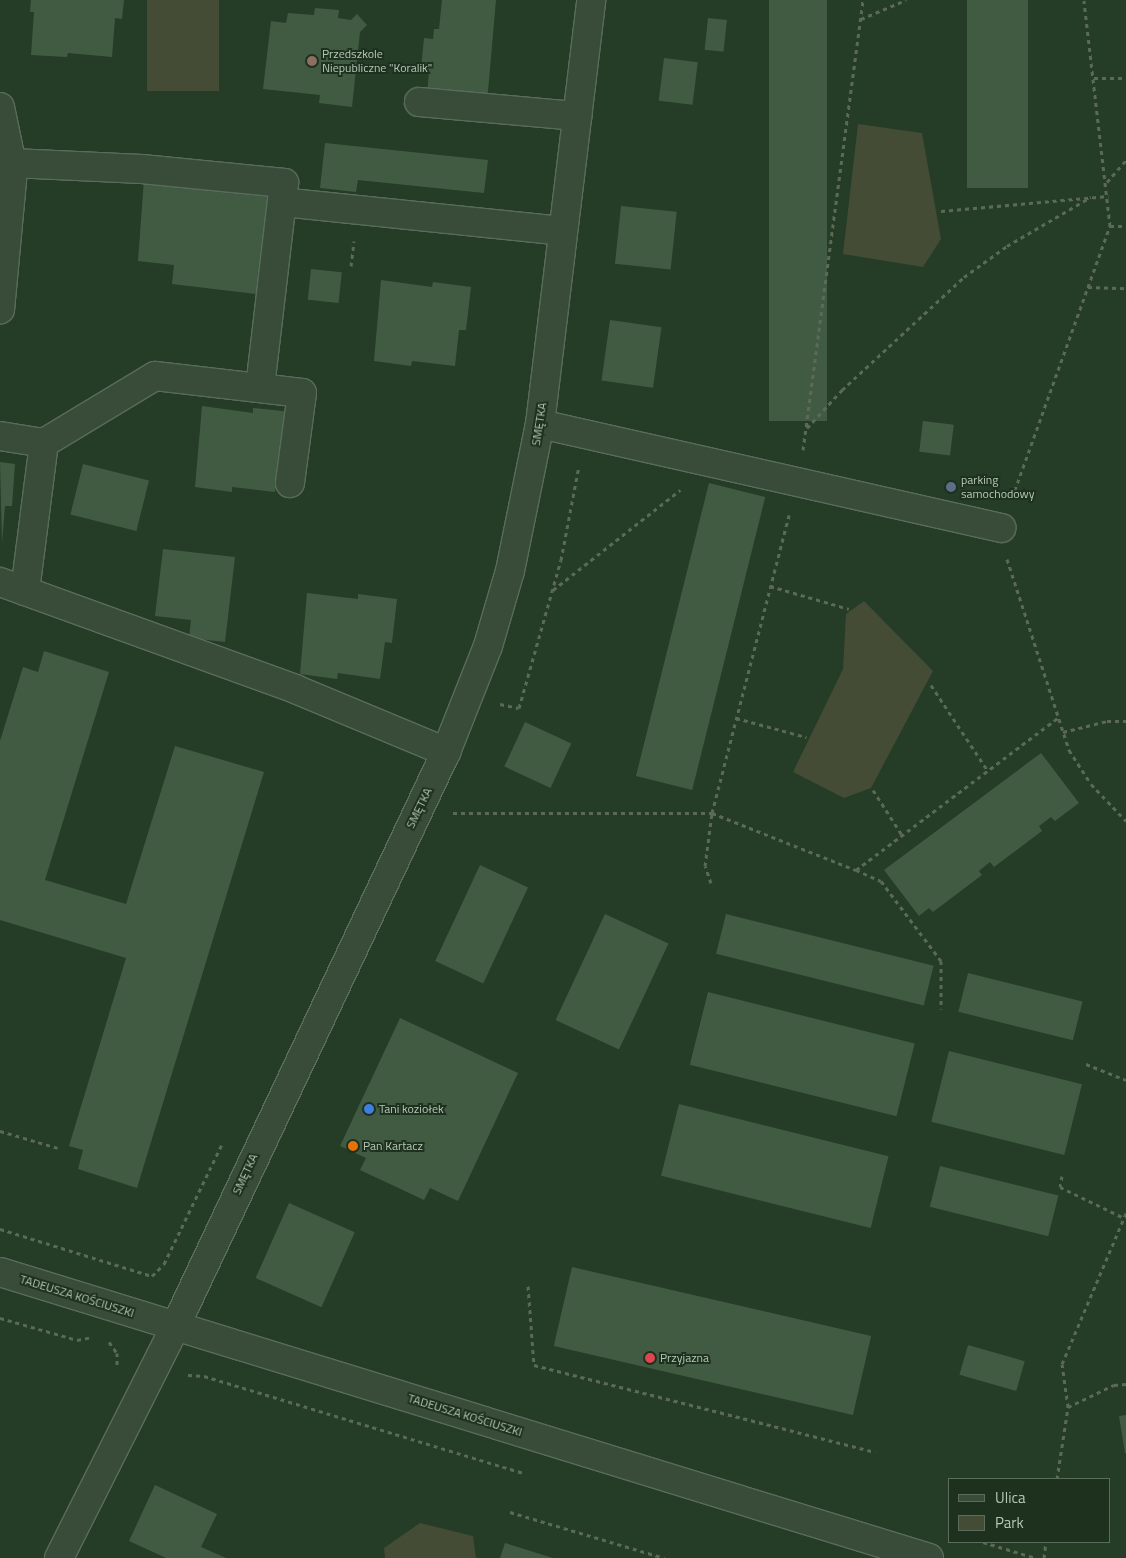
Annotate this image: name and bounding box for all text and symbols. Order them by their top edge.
place label: Przedszkole Niepubliczne "Koralik" [322,47,432,75]
marker: Przedszkole Niepubliczne "Koralik" [306,55,318,67]
street label: SMĘTKA [528,401,550,447]
place label: parking samochodowy [961,473,1035,501]
marker: parking samochodowy [945,481,957,493]
street label: SMĘTKA [403,785,435,831]
place label: Tani koziołek [379,1102,444,1116]
marker: Tani koziołek [363,1103,375,1115]
place label: Pan Kartacz [363,1139,423,1153]
marker: Pan Kartacz [347,1140,359,1152]
street label: SMĘTKA [229,1151,261,1197]
street label: TADEUSZA KOŚCIUSZKI [18,1272,136,1320]
place label: Przyjazna [660,1351,709,1365]
marker: Przyjazna [644,1352,656,1364]
street label: TADEUSZA KOŚCIUSZKI [406,1391,524,1439]
legend [948,1478,1111,1543]
text: Ulica [995,1486,1025,1509]
text: Park [995,1511,1024,1534]

